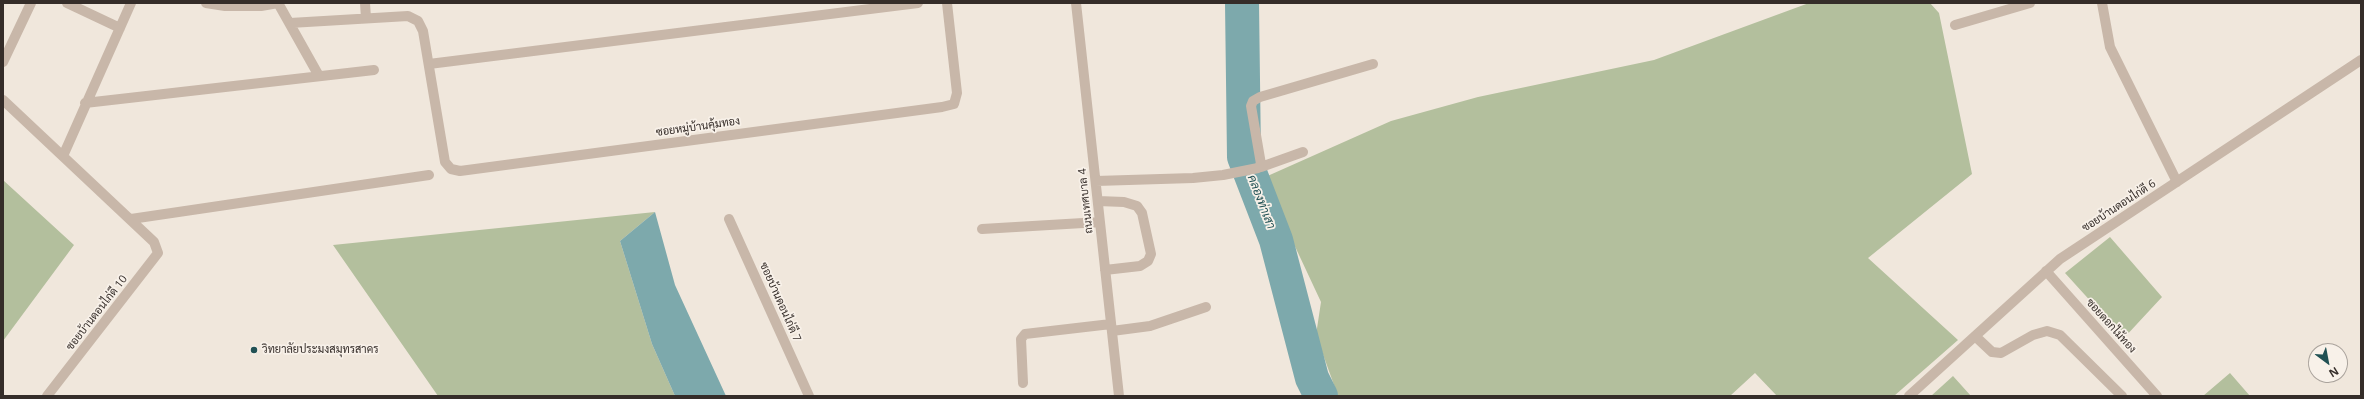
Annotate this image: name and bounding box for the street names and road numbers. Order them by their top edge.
street label: ซอยหมู่บ้านคุ้มทอง [655,115,741,139]
street label: ถนนเทศบาล 4 [1076,168,1096,234]
street label: ซอยบ้านดอนไก่ดี 6 [2080,177,2158,235]
street label: ซอยบ้านดอนไก่ดี 7 [757,260,803,344]
street label: ซอยบ้านดอนไก่ดี 10 [64,273,130,353]
street label: ซอยดอกไม้ทอง [2083,296,2139,356]

